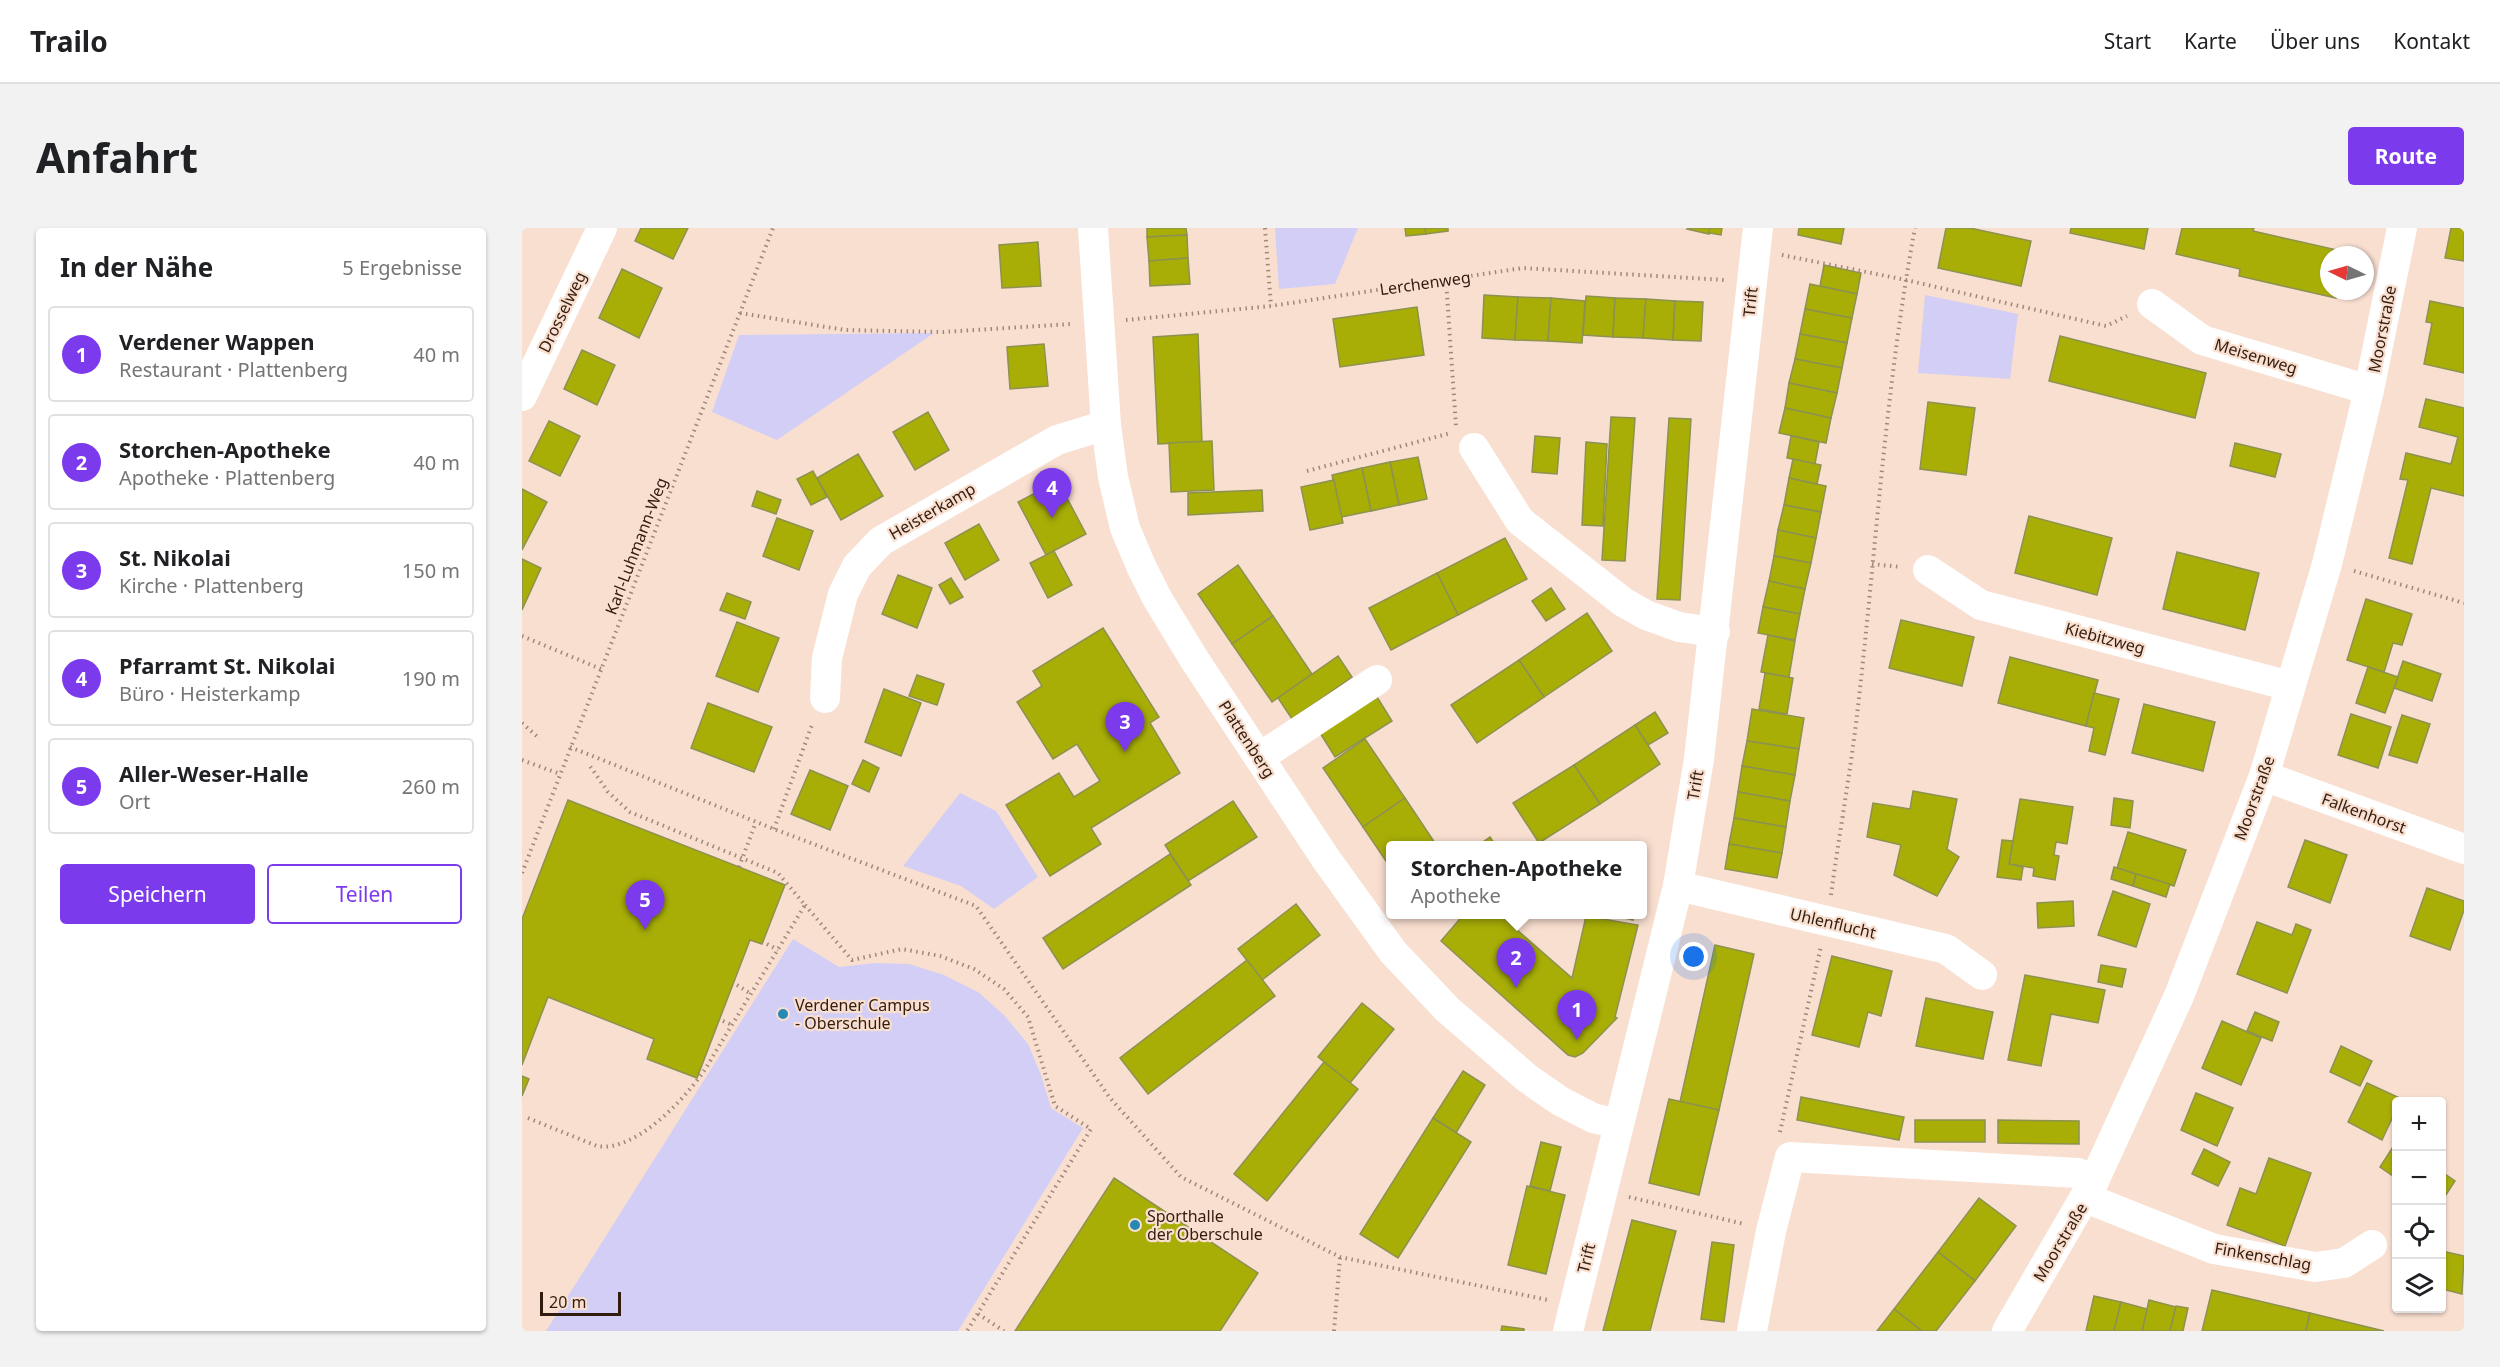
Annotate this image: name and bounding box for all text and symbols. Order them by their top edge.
text: Trailo [30,22,108,60]
text: Start [2104,27,2151,55]
text: Karte [2184,27,2237,55]
text: Über uns [2270,27,2360,55]
text: Kontakt [2393,27,2470,55]
button: Route [2348,127,2464,185]
text: Anfahrt [36,128,198,185]
north arrow [2320,246,2374,300]
text: In der Nähe [60,249,213,285]
text: 5 Ergebnisse [342,254,462,281]
street label: Lerchenweg [1378,266,1472,300]
street label: Drosselweg [533,268,591,356]
street label: Moorstraße [2363,284,2401,374]
street label: Trift [1737,286,1763,318]
text: Verdener Wappen [119,326,315,356]
street label: Meisenweg [2212,333,2300,379]
text: 1 [76,341,87,368]
text: 40 m [413,341,460,368]
text: Restaurant · Plattenberg [119,356,348,383]
text: Storchen-Apotheke [119,434,331,464]
text: 2 [76,449,87,476]
text: 40 m [413,449,460,476]
text: Apotheke · Plattenberg [119,464,335,491]
pin: 4 [1032,468,1072,518]
street label: Karl-Luhmann-Weg [600,474,672,618]
street label: Heisterkamp [885,477,979,545]
text: St. Nikolai [119,542,231,572]
text: 3 [76,557,87,584]
text: 150 m [402,557,460,584]
text: Kirche · Plattenberg [119,572,304,599]
street label: Kiebitzweg [2063,617,2147,659]
text: Pfarramt St. Nikolai [119,650,335,680]
text: 4 [76,665,87,692]
text: 190 m [402,665,460,692]
text: Büro · Heisterkamp [119,680,301,707]
street label: Plattenberg [1214,696,1280,782]
pin: 3 [1106,702,1144,752]
street label: Moorstraße [2229,753,2279,843]
text: Aller-Weser-Halle [119,758,309,788]
street label: Trift [1682,768,1708,802]
text: 5 [76,773,87,800]
text: 260 m [402,773,460,800]
text: Ort [119,788,150,815]
street label: Falkenhorst [2319,788,2410,839]
popup [1386,841,1647,919]
text: Storchen-Apotheke [1411,852,1622,882]
button: Speichern [60,864,255,924]
button: Teilen [267,864,462,924]
pin: 5 [626,880,664,930]
text: Apotheke [1411,882,1501,909]
street label: Uhlenflucht [1788,902,1878,944]
pin: 2 [1496,938,1536,988]
your location [1679,942,1708,971]
pin: 1 [1558,990,1596,1040]
place label: Verdener Campus - Oberschule [795,994,930,1034]
marker: Verdener Campus - Oberschule [776,1007,790,1021]
map controls [2392,1097,2446,1313]
button: + [2392,1097,2446,1151]
button: − [2392,1151,2446,1205]
street label: Moorstraße [2028,1198,2092,1286]
place label: Sporthalle der Oberschule [1147,1205,1263,1245]
button: locate [2392,1205,2446,1259]
marker: Sporthalle der Oberschule [1128,1218,1142,1232]
street label: Finkenschlag [2213,1237,2313,1275]
street label: Trift [1572,1241,1600,1275]
button: layers [2392,1259,2446,1313]
scale bar [540,1289,621,1316]
text: 20 m [549,1291,586,1313]

